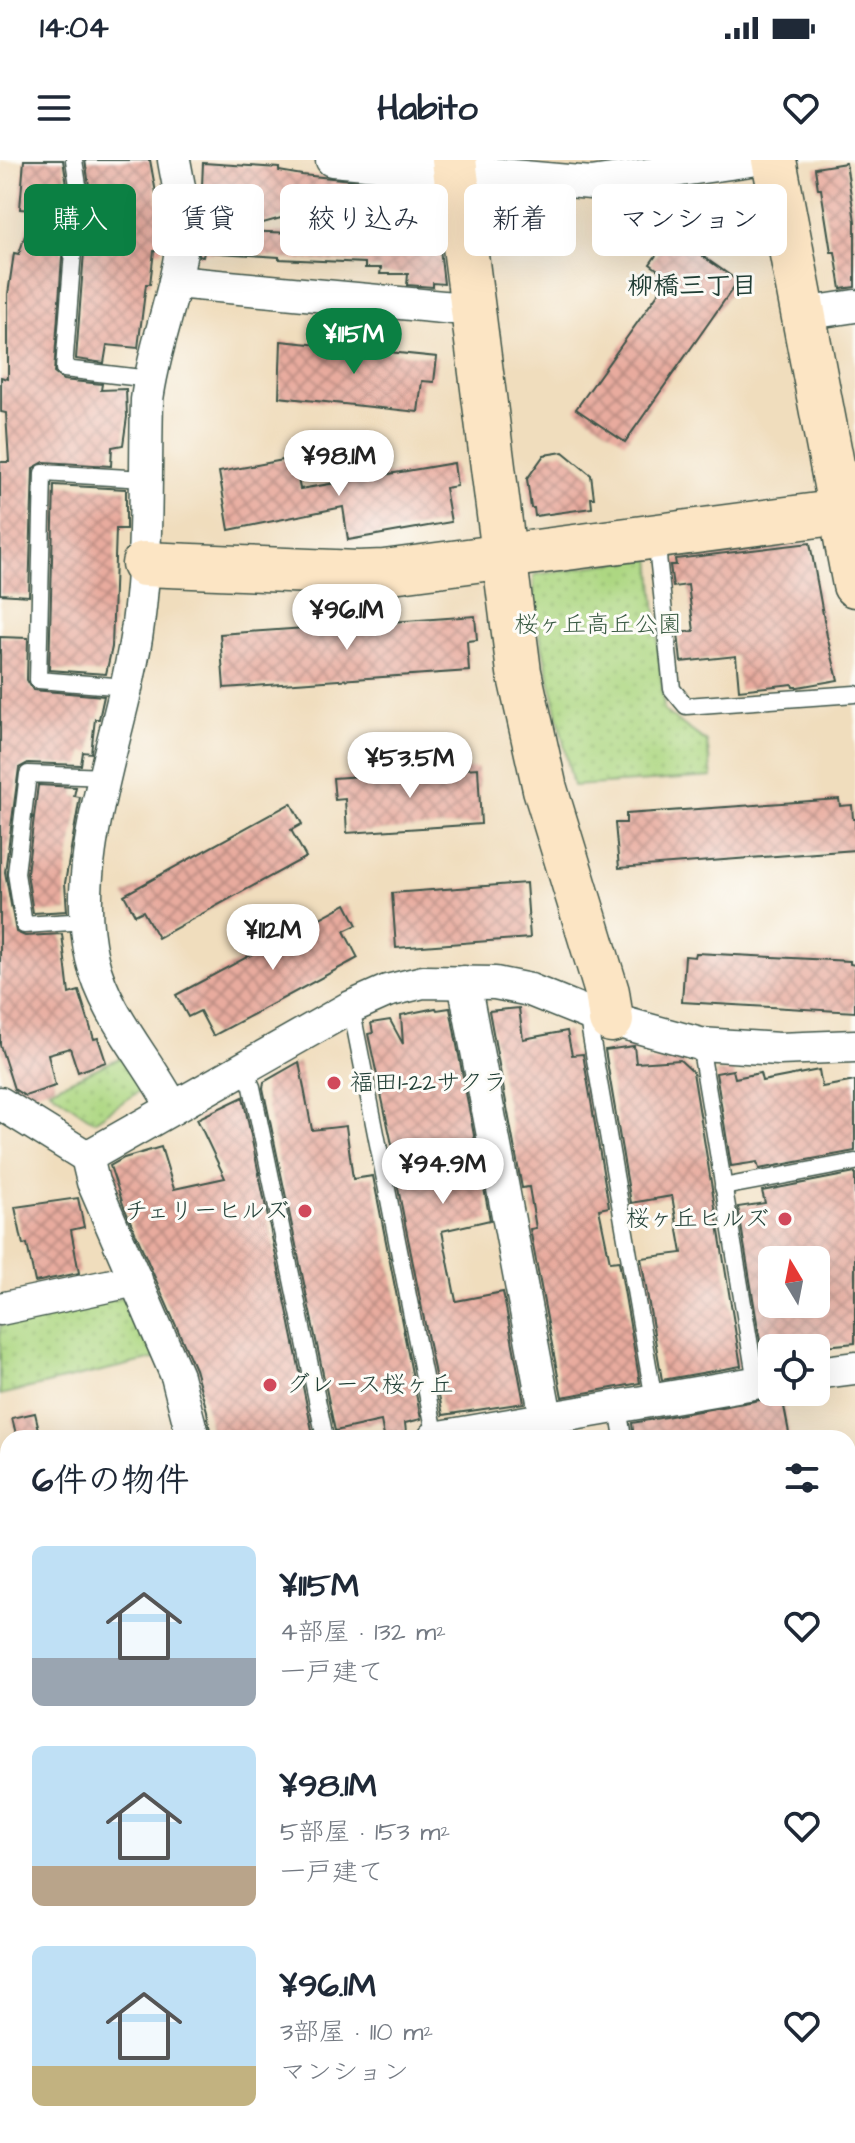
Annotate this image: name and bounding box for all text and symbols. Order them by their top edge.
text: 14:04 [40,7,109,49]
text: Habito [377,83,478,134]
icon: menu [32,86,76,130]
icon: heart [779,86,823,130]
chip: 購入 [24,184,136,256]
chip: 賃貸 [152,184,264,256]
chip: 絞り込み [280,184,448,256]
chip: 新着 [464,184,576,256]
chip: マンション [592,184,787,256]
district label: 柳橋三丁目 [627,268,757,304]
pin: ¥115M [298,308,410,376]
text: ¥115M [324,316,384,352]
pin: ¥98.1M [274,430,404,498]
text: ¥98.1M [302,438,376,474]
pin: ¥96.1M [282,584,412,652]
text: ¥96.1M [310,592,384,628]
park label: 桜ヶ丘高丘公園 [514,608,682,642]
pin: ¥53.5M [345,732,475,800]
text: ¥53.5M [365,740,455,776]
pin: ¥112M [217,904,329,972]
text: ¥112M [245,912,301,948]
place label: 福田1-22サクラ [350,1066,507,1100]
marker: 福田1-22サクラ [325,1074,343,1092]
pin: ¥94.9M [378,1138,508,1206]
text: ¥94.9M [400,1146,486,1182]
place label: チェリーヒルズ [124,1194,289,1228]
marker: チェリーヒルズ [296,1202,314,1220]
place label: 桜ヶ丘ヒルズ [625,1202,769,1236]
marker: 桜ヶ丘ヒルズ [776,1210,794,1228]
north arrow [758,1246,830,1318]
map controls [758,1246,830,1406]
button: locate [758,1334,830,1406]
place label: グレース桜ヶ丘 [286,1368,454,1402]
marker: グレース桜ヶ丘 [261,1376,279,1394]
icon: filters [780,1456,824,1500]
text: 6件の物件 [32,1457,189,1505]
text: ¥115M [280,1562,359,1610]
icon: home [96,1578,192,1674]
icon: heart [780,1604,824,1648]
text: 4部屋 · 132 m² [280,1614,446,1650]
text: 一戸建て [280,1654,384,1690]
text: ¥98.1M [280,1762,377,1810]
icon: home [96,1778,192,1874]
icon: heart [780,1804,824,1848]
text: 5部屋 · 153 m² [280,1814,450,1850]
text: 一戸建て [280,1854,384,1890]
text: ¥96.1M [280,1962,376,2010]
icon: home [96,1978,192,2074]
icon: heart [780,2004,824,2048]
text: 3部屋 · 110 m² [280,2014,433,2050]
text: マンション [280,2054,409,2090]

